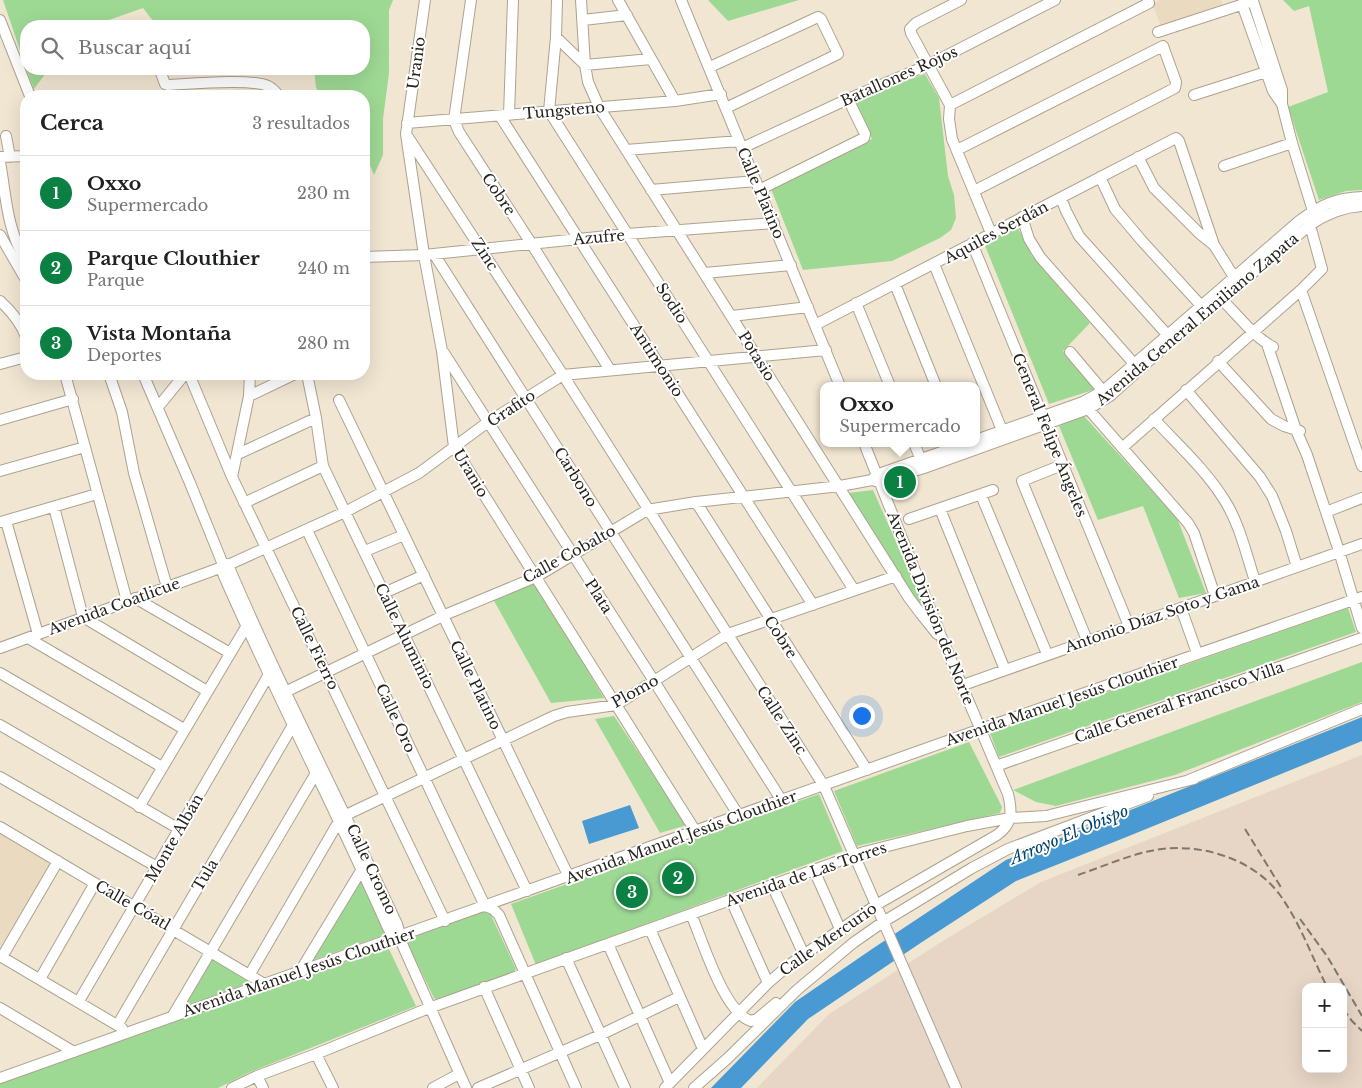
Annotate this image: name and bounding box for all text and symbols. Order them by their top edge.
search box [20,20,370,75]
icon: search [38,34,66,62]
street label: Uranio [403,35,429,91]
text: Buscar aquí [78,36,191,59]
street label: Batallones Rojos [838,42,961,110]
street label: Tungsteno [522,97,606,123]
text: Cerca [40,110,104,136]
text: 3 resultados [252,113,350,133]
street label: Calle Platino [733,144,789,242]
street label: Cobre [478,169,520,219]
text: Oxxo [87,172,141,195]
text: 1 [53,183,59,203]
text: 230 m [297,183,350,203]
text: Supermercado [87,195,208,215]
street label: Aquiles Serdán [940,197,1051,268]
street label: Azufre [571,225,626,249]
street label: Avenida General Emiliano Zapata [1091,228,1303,410]
street label: Zinc [467,234,503,274]
text: Parque Clouthier [87,247,260,270]
text: 2 [51,258,61,278]
text: 240 m [298,258,350,278]
text: Parque [87,270,144,290]
street label: Sodio [652,279,692,327]
street label: Antimonio [626,319,688,400]
text: Vista Montaña [87,322,232,345]
street label: Potasio [734,327,780,385]
text: 3 [51,333,61,353]
text: 280 m [297,333,350,353]
text: Deportes [87,345,162,365]
street label: General Felipe Ángeles [1008,350,1092,520]
popup [820,382,980,447]
street label: Grafito [483,385,539,431]
text: Oxxo [839,393,894,416]
text: Supermercado [839,416,961,436]
street label: Carbono [550,443,602,511]
street label: Uranio [449,445,493,501]
pin: 1 [884,463,916,501]
street label: Avenida División del Norte [883,507,979,708]
street label: Calle Cobalto [519,521,619,587]
street label: Antonio Díaz Soto y Gama [1061,572,1262,657]
street label: Avenida Coatlicue [45,573,182,639]
street label: Plata [581,575,618,617]
street label: Calle Aluminio [371,580,439,692]
street label: Calle Fierro [287,603,344,693]
street label: Cobre [760,612,802,662]
street label: Calle Platino [446,637,506,733]
street label: Avenida Manuel Jesús Clouthier [942,652,1182,750]
street label: Calle General Francisco Villa [1072,657,1287,747]
street label: Plomo [608,670,662,712]
street label: Calle Oro [372,680,420,756]
street label: Calle Zinc [753,682,811,758]
your location [849,703,875,729]
street label: Avenida Manuel Jesús Clouthier [562,786,800,888]
street label: Monte Albán [141,790,207,886]
water label: Arroyo El Obispo [1005,800,1131,869]
street label: Calle Cromo [343,821,401,917]
street label: Avenida de Las Torres [722,837,889,911]
street label: Tula [188,855,222,895]
pin: 2 [662,859,694,897]
pin: 3 [616,873,648,911]
street label: Calle Cóatl [92,876,174,934]
street label: Calle Mercurio [776,898,881,980]
street label: Avenida Manuel Jesús Clouthier [179,923,419,1021]
map controls [1302,983,1347,1073]
button: + [1302,983,1347,1028]
button: − [1302,1028,1347,1073]

